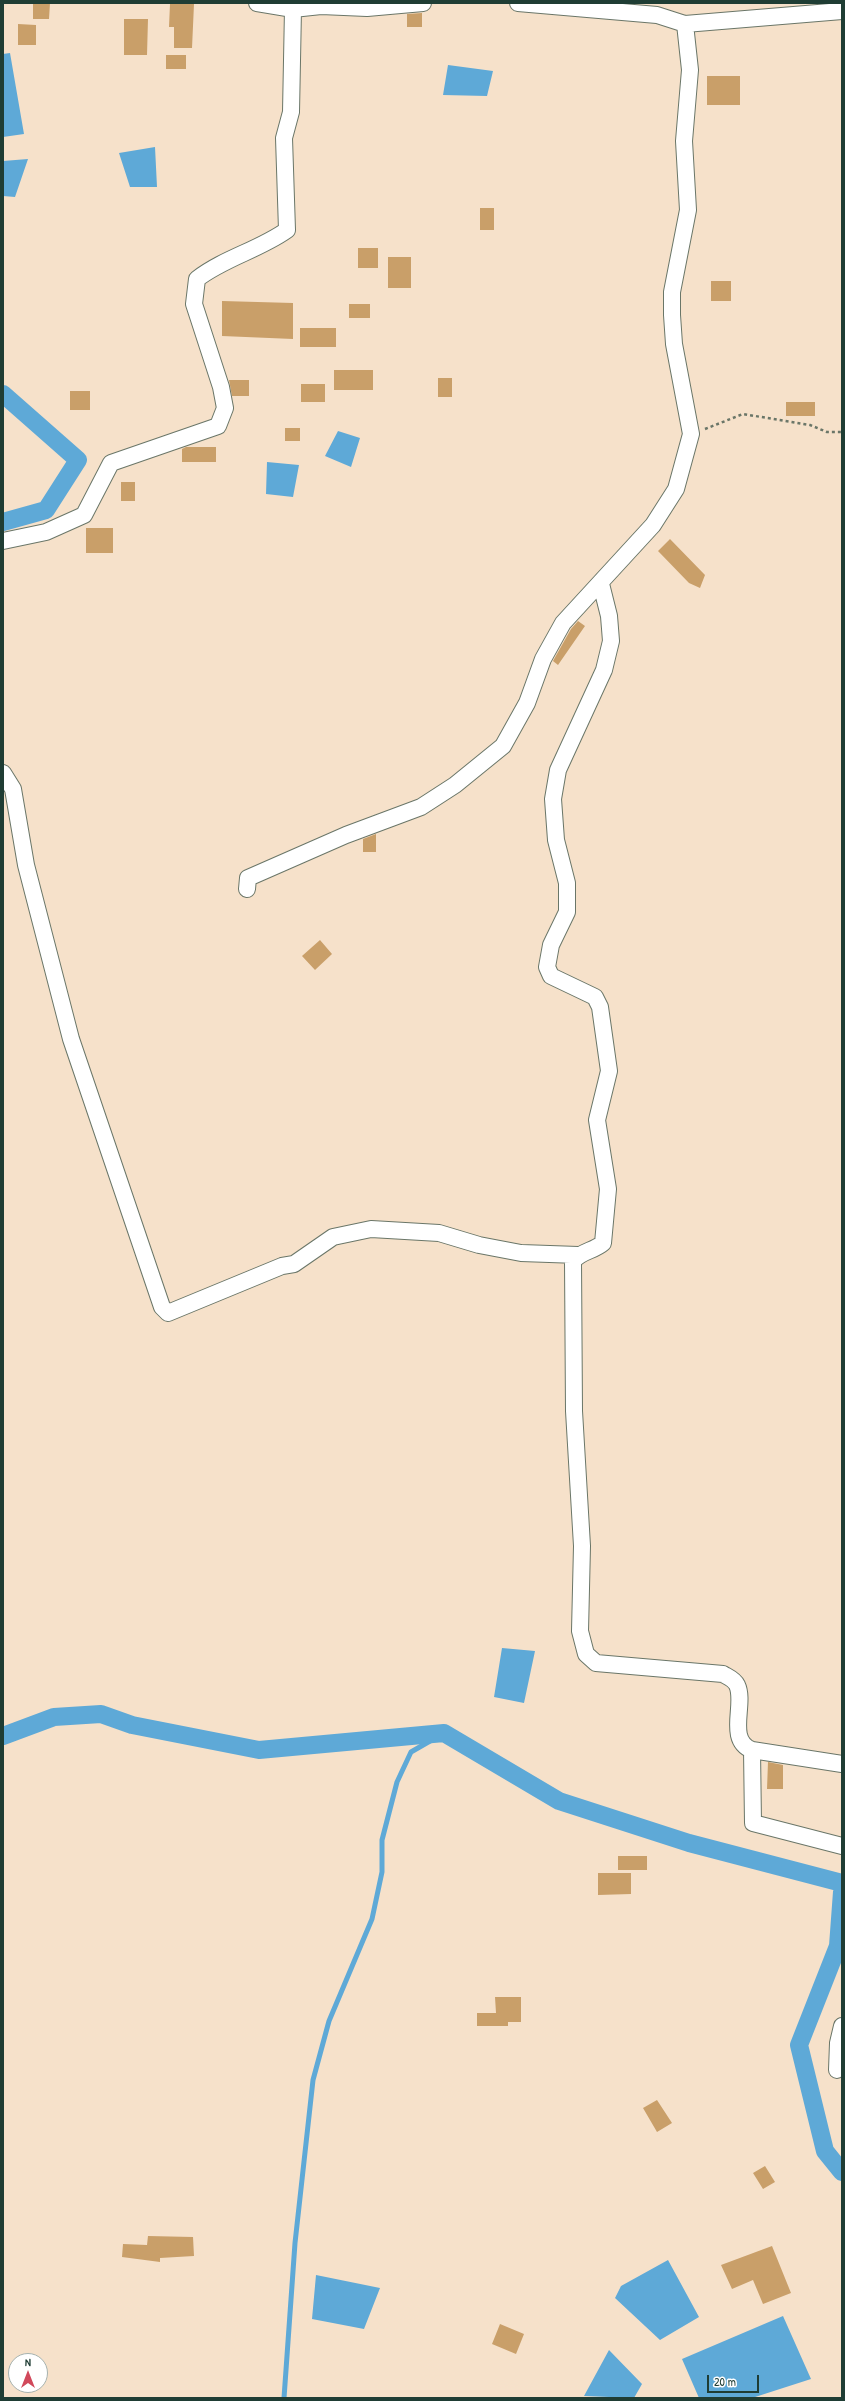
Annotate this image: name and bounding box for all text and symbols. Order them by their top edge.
north arrow [8,2353,48,2393]
text: N [25,2355,31,2369]
scale bar [709,2367,761,2393]
text: 20 m [714,2373,736,2390]

